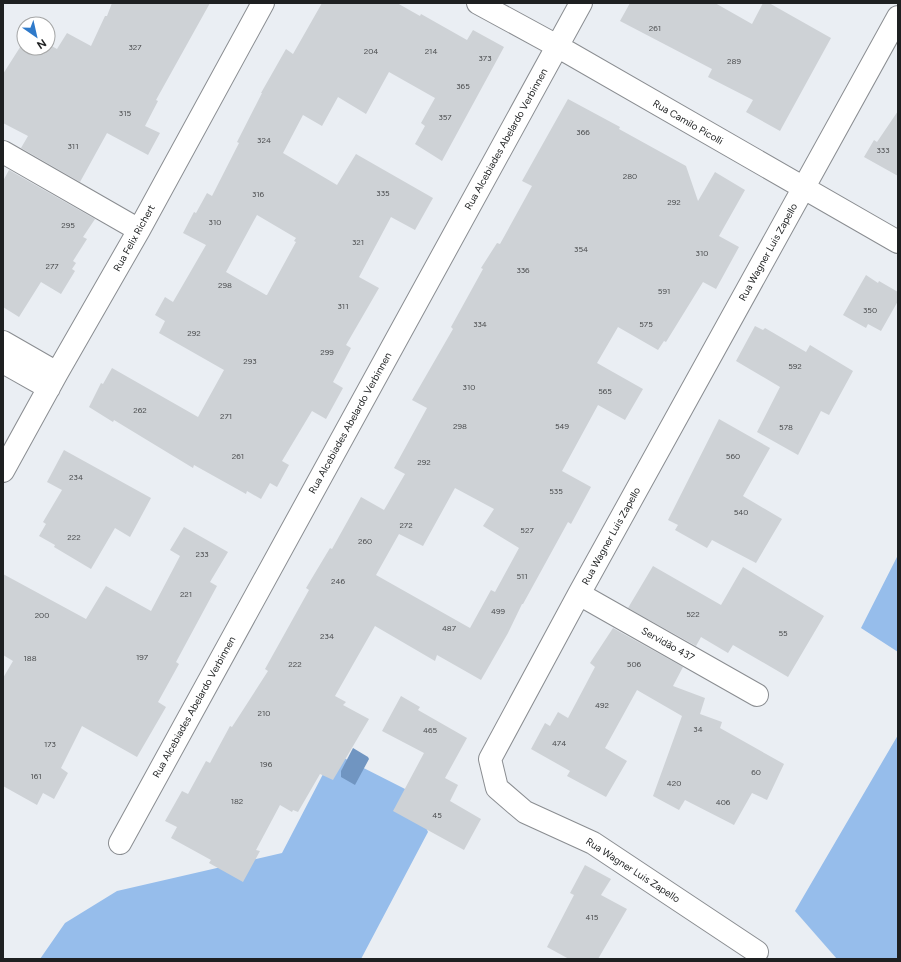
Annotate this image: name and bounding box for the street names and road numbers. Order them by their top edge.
street label: Rua Alcebiades Abelardo Verbinnen [462,66,551,212]
street label: Rua Camilo Picolli [651,97,725,147]
street label: Rua Wagner Luis Zapello [736,201,800,303]
street label: Rua Felix Richert [110,202,158,274]
street label: Rua Alcebiades Abelardo Verbinnen [306,350,395,496]
street label: Rua Wagner Luis Zapello [579,485,643,587]
street label: Servidão 437 [639,624,697,664]
street label: Rua Alcebiades Abelardo Verbinnen [150,634,239,780]
street label: Rua Wagner Luis Zapello [583,835,683,905]

